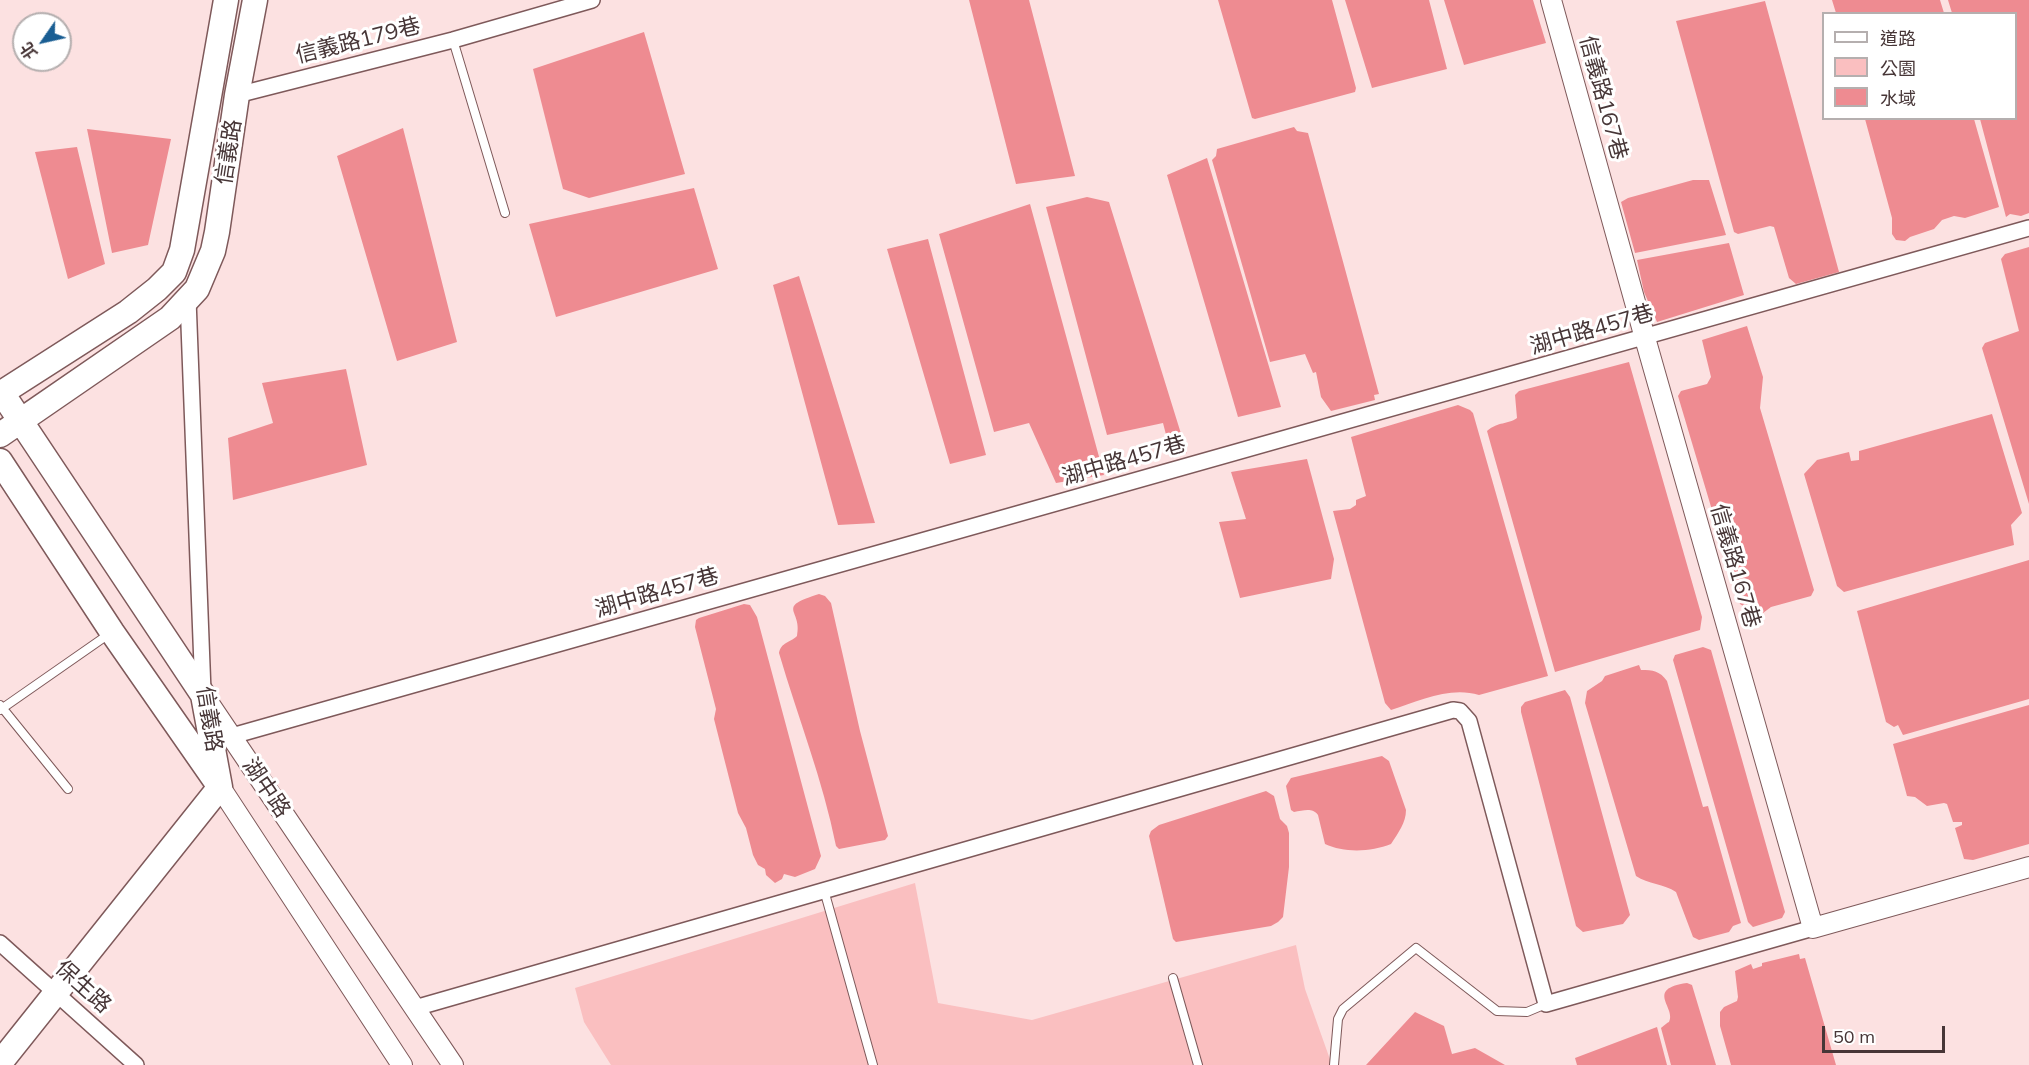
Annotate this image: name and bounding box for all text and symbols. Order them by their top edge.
north arrow [12,12,72,72]
legend [1822,12,2017,120]
street label: 信義路179巷 [293,13,423,69]
text: 道路 [1880,27,1916,50]
street label: 信義路167巷 [1574,33,1632,163]
text: 北 [16,39,42,63]
text: 公園 [1880,57,1916,80]
text: 水域 [1880,87,1916,110]
street label: 信義路 [211,117,247,187]
street label: 湖中路457巷 [1527,300,1657,360]
street label: 湖中路457巷 [1059,431,1189,491]
street label: 信義路167巷 [1705,501,1765,631]
street label: 湖中路457巷 [592,563,722,623]
street label: 信義路 [191,684,227,754]
street label: 湖中路 [237,753,295,823]
street label: 保生路 [50,955,116,1019]
scale bar [1825,1014,1948,1052]
text: 50 m [1833,1025,1875,1048]

